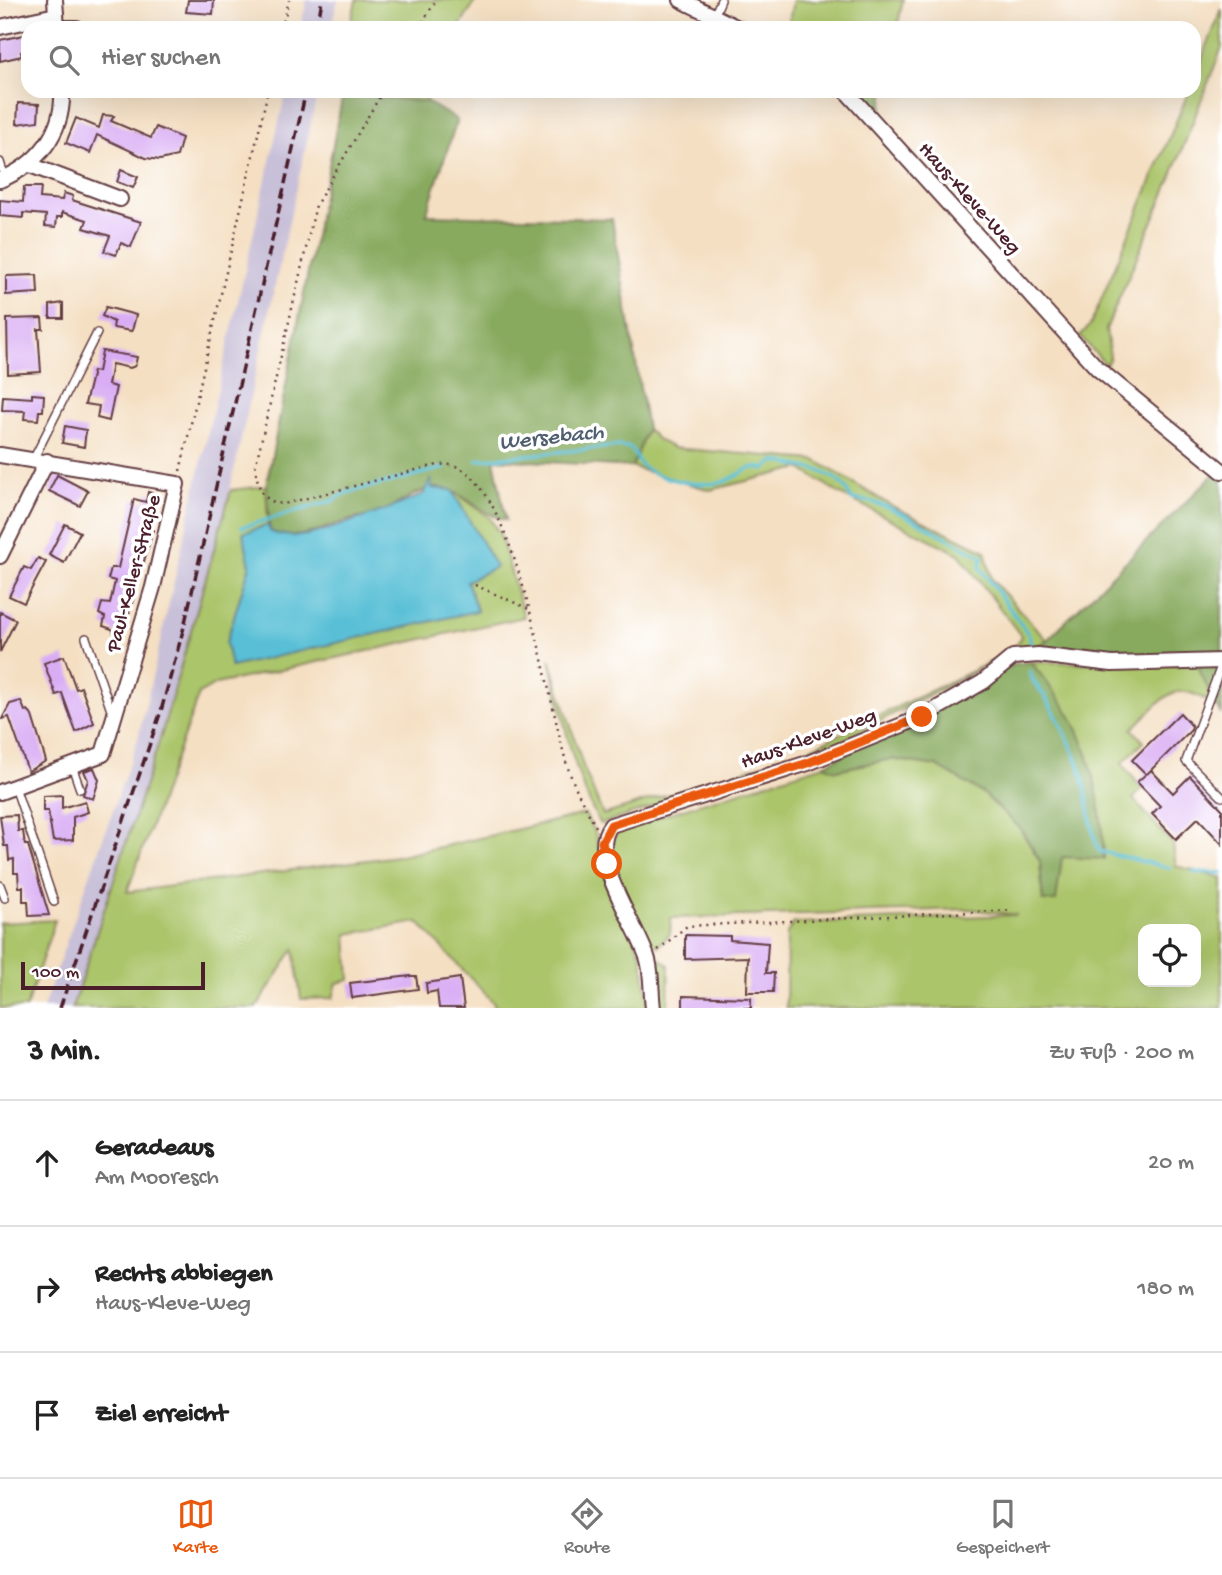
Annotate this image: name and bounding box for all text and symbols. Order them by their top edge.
search box [21,21,1201,98]
icon: search [45,41,83,79]
text: Hier suchen [101,44,221,75]
street label: Haus-Kleve-Weg [912,138,1025,261]
water label: Wersebach [498,420,606,457]
street label: Paul-Keller-Straße [102,491,169,656]
route end [906,701,937,732]
street label: Haus-Kleve-Weg [738,704,880,776]
route start [591,848,622,879]
map controls [1138,924,1201,987]
button: locate [1138,924,1201,987]
scale bar [21,959,205,991]
text: 100 m [32,962,79,985]
text: 3 Min. [28,1036,102,1071]
text: Zu Fuß · 200 m [1049,1040,1194,1067]
text: Geradeaus [95,1134,213,1165]
icon: ahead [28,1144,66,1182]
text: 20 m [1148,1150,1194,1177]
text: Am Mooresch [95,1165,219,1192]
text: Rechts abbiegen [95,1260,273,1291]
icon: right [28,1270,66,1308]
text: 180 m [1137,1276,1194,1303]
text: Haus-Kleve-Weg [95,1291,251,1318]
icon: arrive [28,1396,66,1434]
text: Ziel erreicht [95,1400,227,1431]
tab: Karte [173,1495,218,1560]
tab: Route [564,1495,610,1560]
tab: Gespeichert [956,1495,1049,1560]

